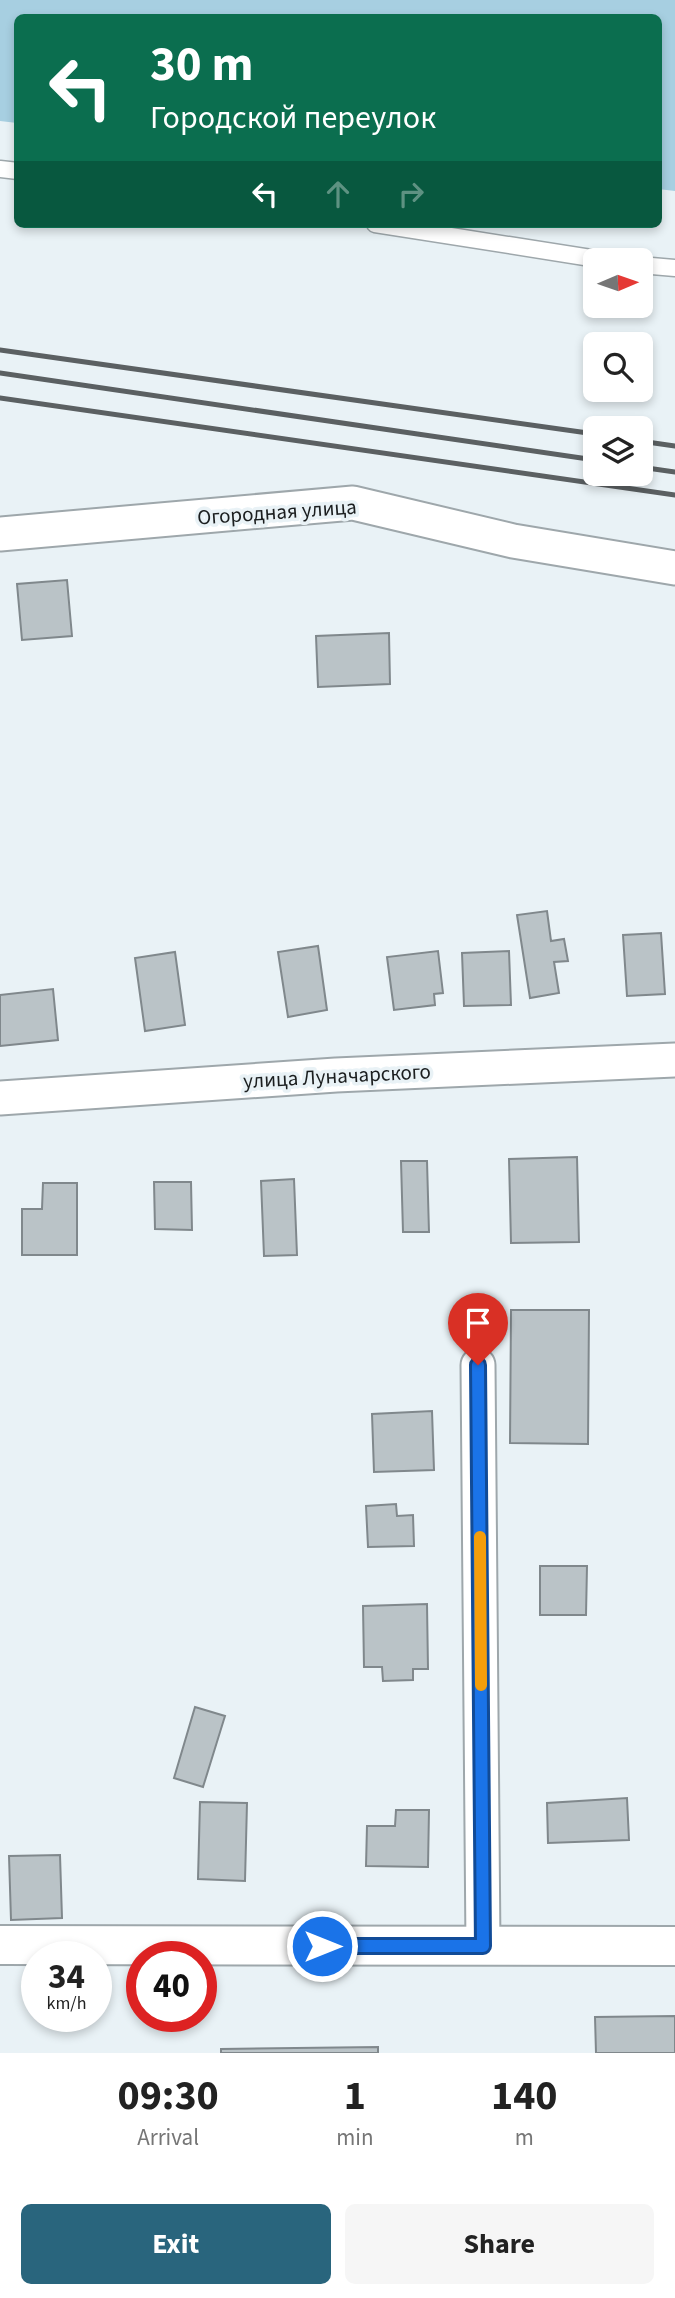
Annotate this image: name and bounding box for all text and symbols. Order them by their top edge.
text: 30 m [150,30,254,100]
icon: left [35,42,126,133]
text: Городской переулок [150,95,436,141]
icon: left [246,175,284,213]
icon: ahead [319,175,357,213]
icon: right [392,175,430,213]
north arrow [583,248,653,318]
map controls [583,248,653,486]
button: search [583,332,653,402]
button: layers [583,416,653,486]
street label: Огородная улица [196,491,358,533]
street label: улица Луначарского [242,1056,432,1096]
pin [448,1293,508,1365]
icon: arrive [459,1304,497,1342]
position arrow [285,1909,359,1983]
speed limit sign: 40 [126,1941,217,2032]
text: 34 [48,1952,85,2002]
text: km/h [47,1991,86,2016]
text: 09:30 [117,2066,219,2126]
text: 1 [344,2066,366,2126]
text: 140 [491,2066,558,2126]
text: Arrival [137,2121,199,2154]
text: min [336,2121,374,2154]
text: m [515,2121,534,2154]
button: Exit [21,2204,331,2284]
button: Share [345,2204,654,2284]

